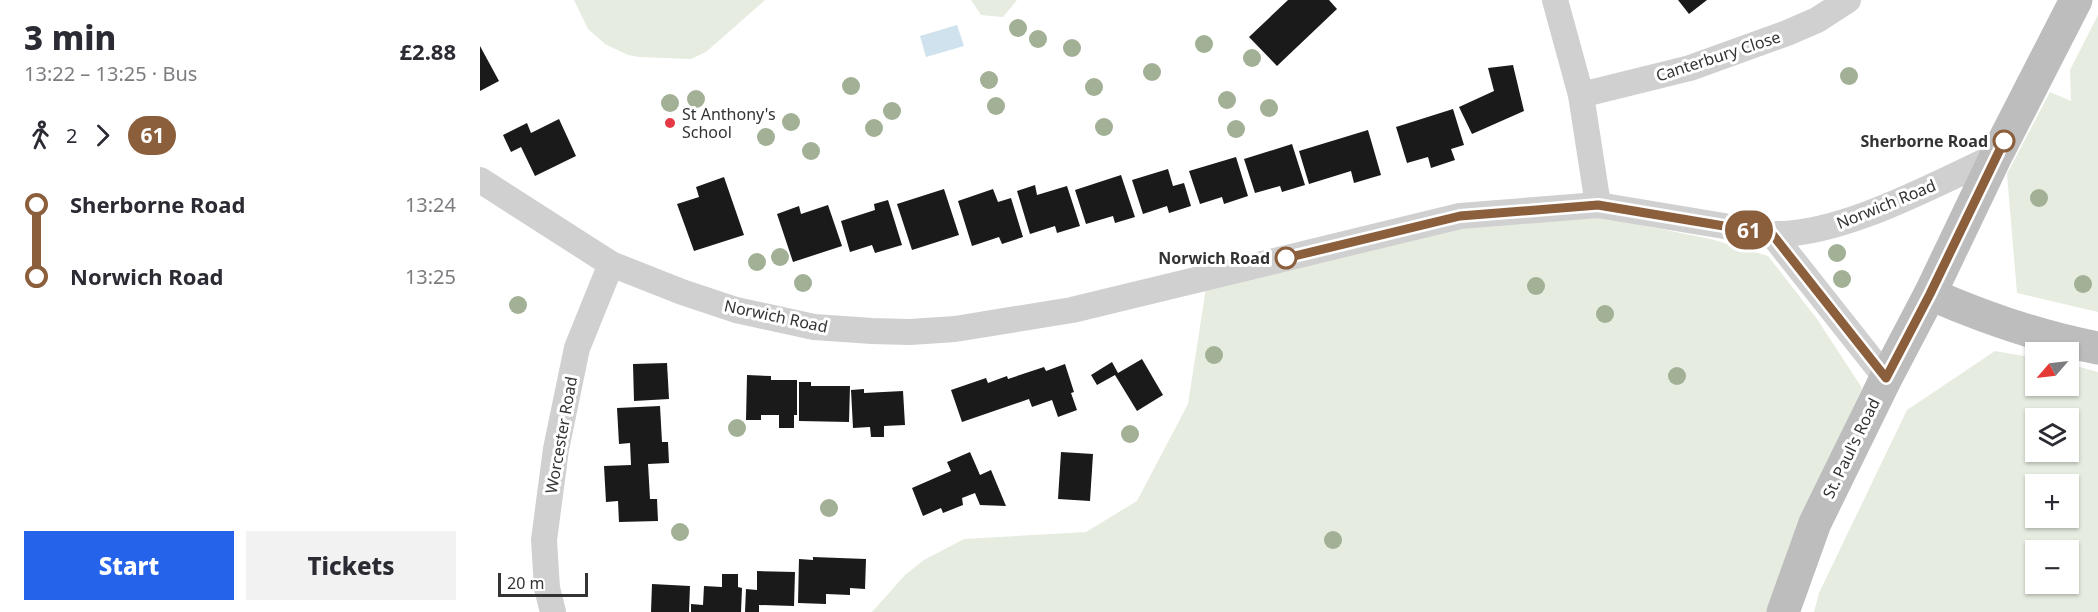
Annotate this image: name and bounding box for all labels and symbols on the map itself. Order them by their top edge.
street label: Canterbury Close [1653,26,1783,86]
place label: St Anthony's School [682,103,776,143]
marker: St Anthony's School [663,116,677,130]
place label: Sherborne Road [1861,130,1988,152]
marker: Sherborne Road [1993,130,2015,152]
street label: Norwich Road [1833,174,1939,234]
line badge: 61 [1722,210,1776,250]
place label: Norwich Road [1158,247,1270,269]
marker: Norwich Road [1275,247,1297,269]
street label: Norwich Road [722,294,830,338]
north arrow [2025,342,2079,396]
street label: Worcester Road [540,375,582,495]
street label: St. Paul's Road [1817,394,1885,502]
scale bar [498,570,588,598]

